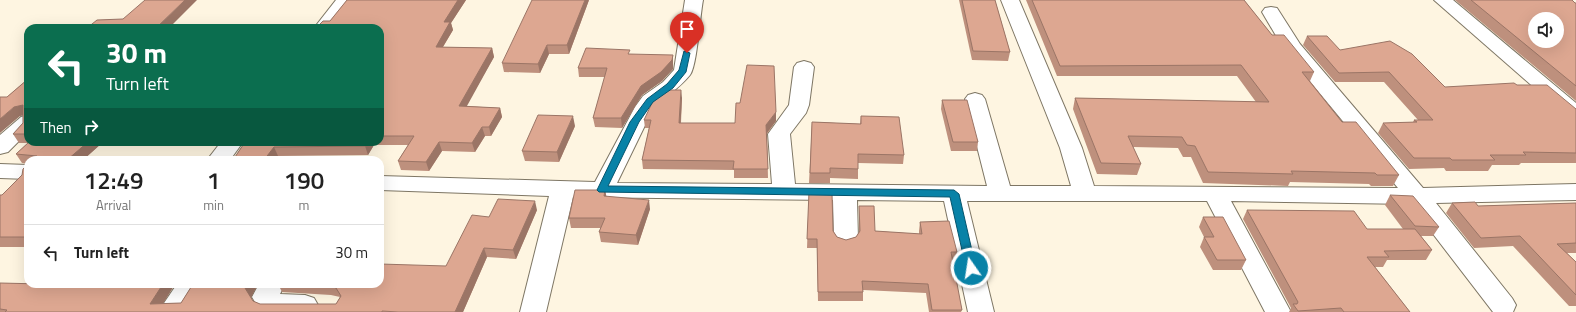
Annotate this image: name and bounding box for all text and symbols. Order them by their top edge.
pin [670,12,704,53]
map controls [1528,12,1564,48]
button: sound [1528,12,1564,48]
icon: arrive [676,18,698,40]
text: 30 m [106,31,167,74]
icon: left [40,40,92,92]
text: Turn left [106,70,169,97]
text: Then [40,116,72,139]
icon: right [80,116,102,138]
text: 12:49 [84,162,143,198]
text: 1 [207,162,220,198]
text: 190 [284,162,324,198]
text: Arrival [96,195,131,215]
text: min [203,195,224,215]
text: m [299,195,309,215]
text: Turn left [74,241,129,264]
text: 30 m [335,241,368,264]
icon: left [40,242,62,264]
position arrow [950,247,992,289]

